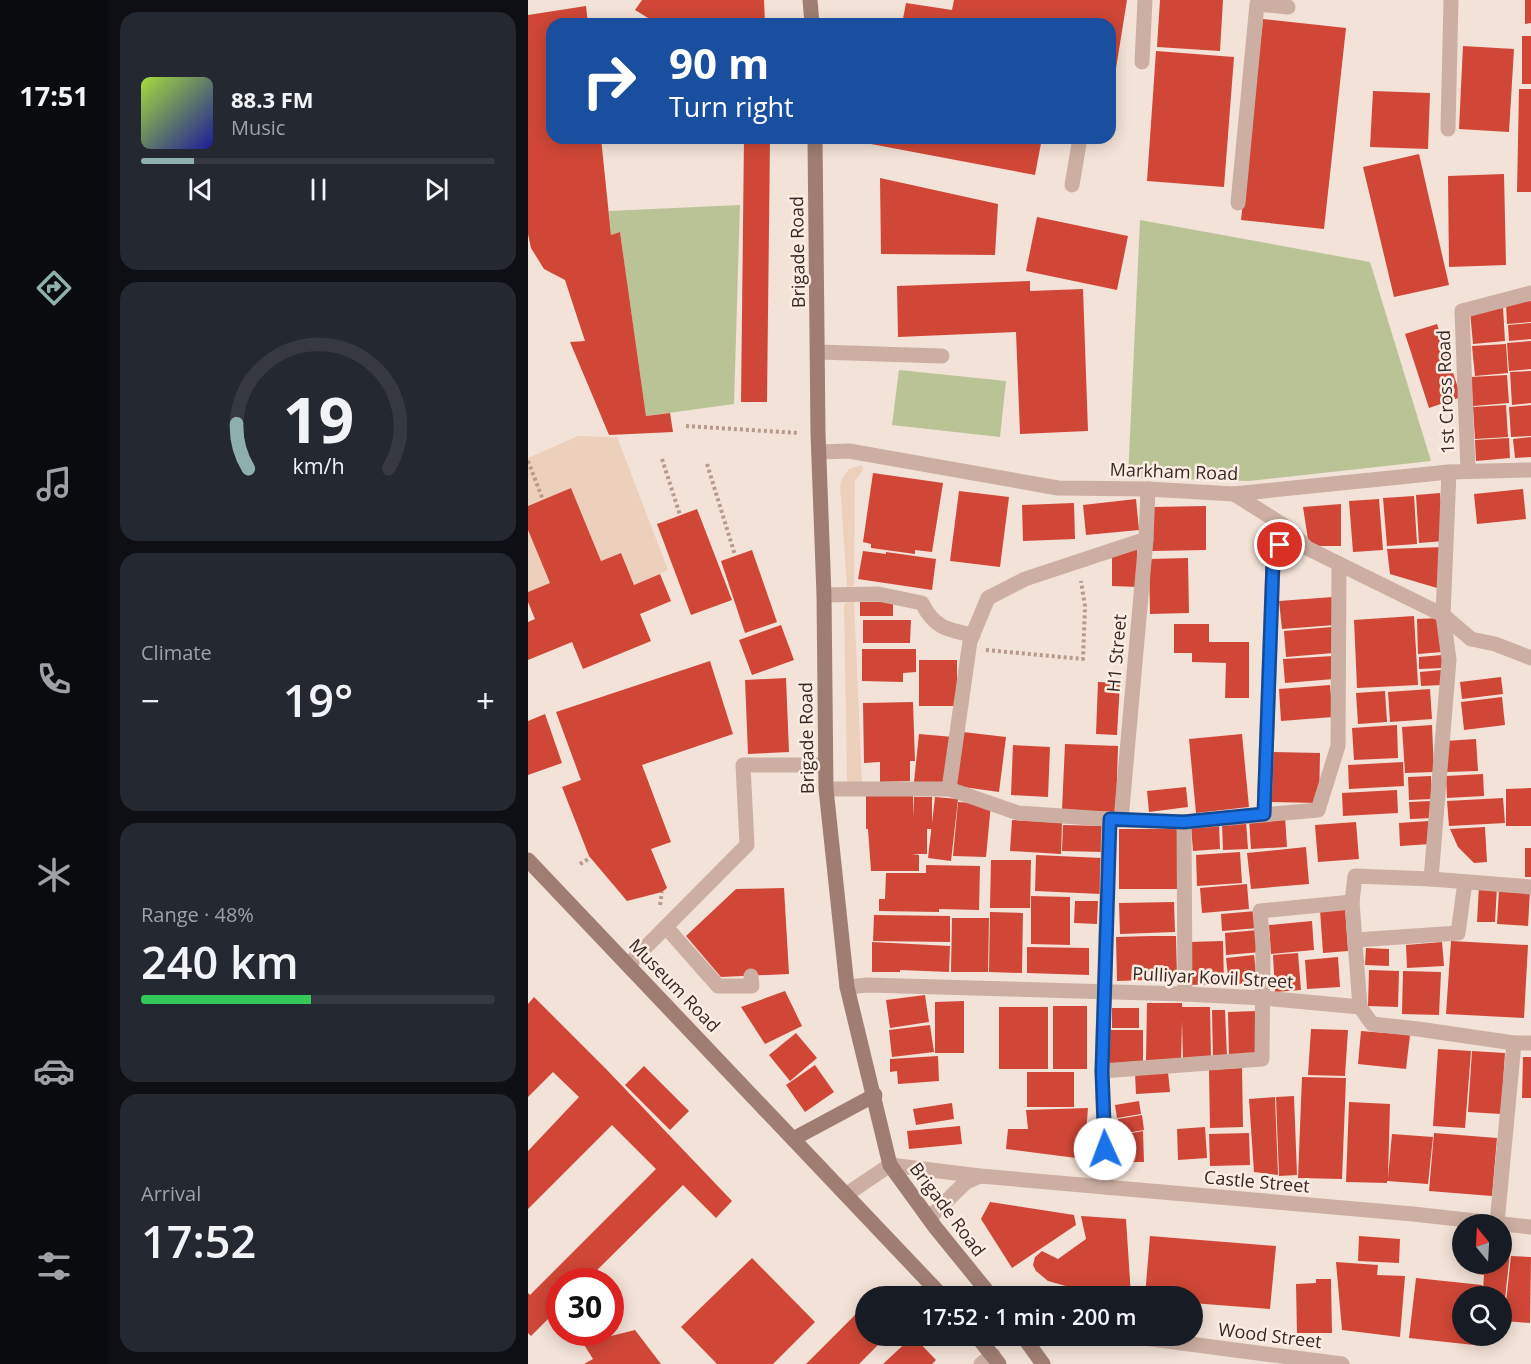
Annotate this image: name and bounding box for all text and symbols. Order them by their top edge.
text: 90 m [669,34,769,91]
icon: right [570,42,648,120]
text: 17:51 [19,77,89,114]
text: 88.3 FM [231,84,314,114]
text: Turn right [669,88,794,125]
text: Music [231,114,285,141]
icon: previous [184,173,217,206]
icon: pause [302,173,335,206]
icon: next [420,173,453,206]
street label: Brigade Road [784,196,810,308]
icon: directions [33,267,75,309]
street label: 1st Cross Road [1431,329,1459,455]
text: 19 [282,376,354,461]
text: km/h [292,451,344,480]
street label: Markham Road [1109,457,1239,485]
icon: music [33,463,75,505]
pin [1254,519,1305,570]
icon: arrive [1263,528,1296,561]
street label: H1 Street [1101,613,1131,693]
text: Climate [141,639,212,666]
icon: phone [33,658,75,700]
text: 19° [283,669,353,730]
text: − [141,678,160,723]
text: + [476,678,495,723]
street label: Brigade Road [793,682,819,794]
icon: climate [33,854,75,896]
text: Range · 48% [141,901,254,928]
text: 240 km [141,931,299,992]
street label: Museum Road [624,933,726,1037]
street label: Pulliyar Kovil Street [1132,961,1294,993]
icon: car [33,1050,75,1092]
position arrow [1073,1117,1137,1181]
street label: Brigade Road [905,1157,991,1261]
street label: Castle Street [1203,1164,1311,1198]
text: Arrival [141,1180,201,1207]
text: 17:52 [141,1210,256,1271]
north arrow [1452,1214,1512,1274]
map controls [1452,1214,1512,1346]
icon: filters [33,1245,75,1287]
speed limit sign: 30 [546,1268,624,1346]
button: search [1452,1286,1512,1346]
text: 17:52 · 1 min · 200 m [921,1301,1137,1331]
street label: Wood Street [1217,1317,1323,1353]

